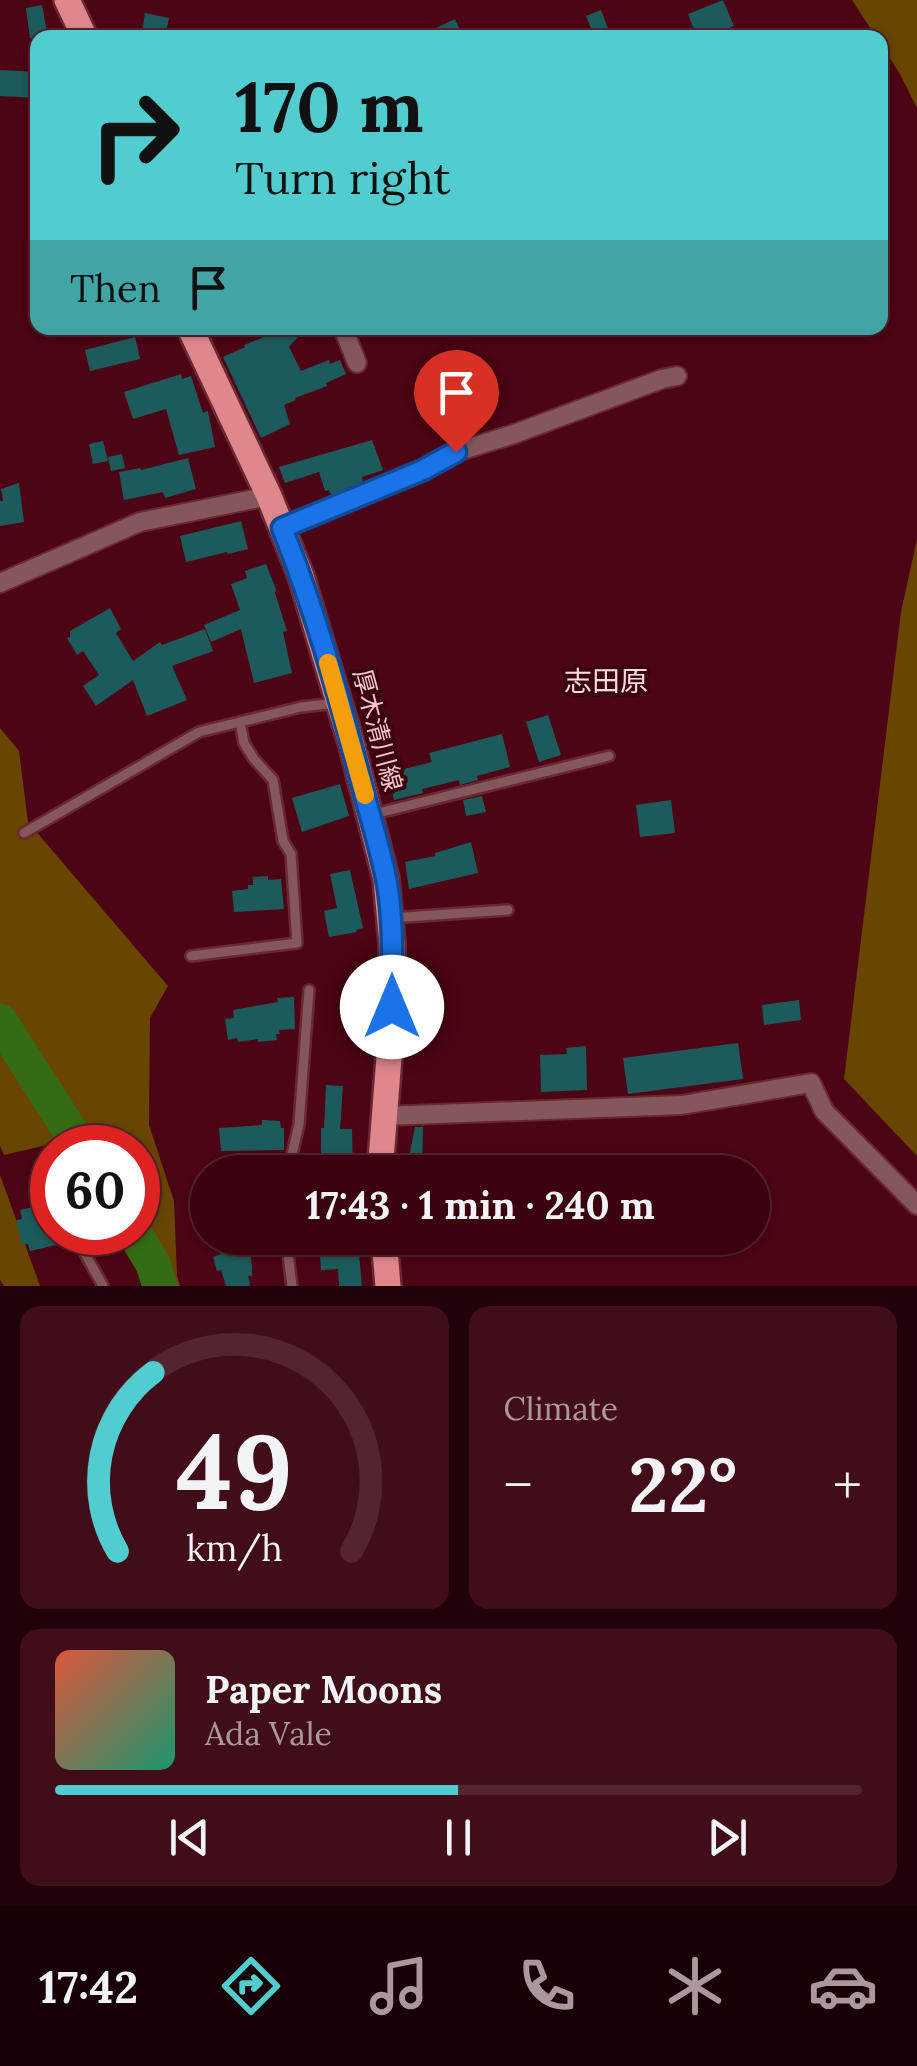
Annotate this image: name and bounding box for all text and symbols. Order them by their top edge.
text: 170 m [235,62,424,151]
icon: right [70,70,200,200]
text: Turn right [235,149,451,206]
icon: arrive [181,260,236,315]
text: Then [70,264,161,312]
pin [414,350,499,453]
icon: arrive [429,365,484,420]
district label: 志田原 [564,663,648,699]
street label: 厚木清川線 [346,665,410,795]
position arrow [340,955,444,1059]
speed limit sign: 60 [30,1125,160,1255]
text: 17:43 · 1 min · 240 m [305,1181,655,1229]
text: Climate [504,1388,618,1429]
text: 49 [176,1404,293,1537]
text: 22° [628,1437,737,1533]
text: − [504,1450,533,1520]
text: + [833,1450,862,1520]
text: km/h [186,1525,283,1571]
text: Paper Moons [205,1665,442,1713]
text: Ada Vale [205,1713,332,1754]
icon: previous [162,1810,217,1865]
icon: pause [431,1810,486,1865]
icon: next [700,1810,755,1865]
icon: directions [216,1951,286,2021]
icon: music [364,1951,434,2021]
icon: phone [512,1951,582,2021]
icon: climate [660,1951,730,2021]
icon: car [808,1951,878,2021]
text: 17:42 [39,1958,138,2015]

